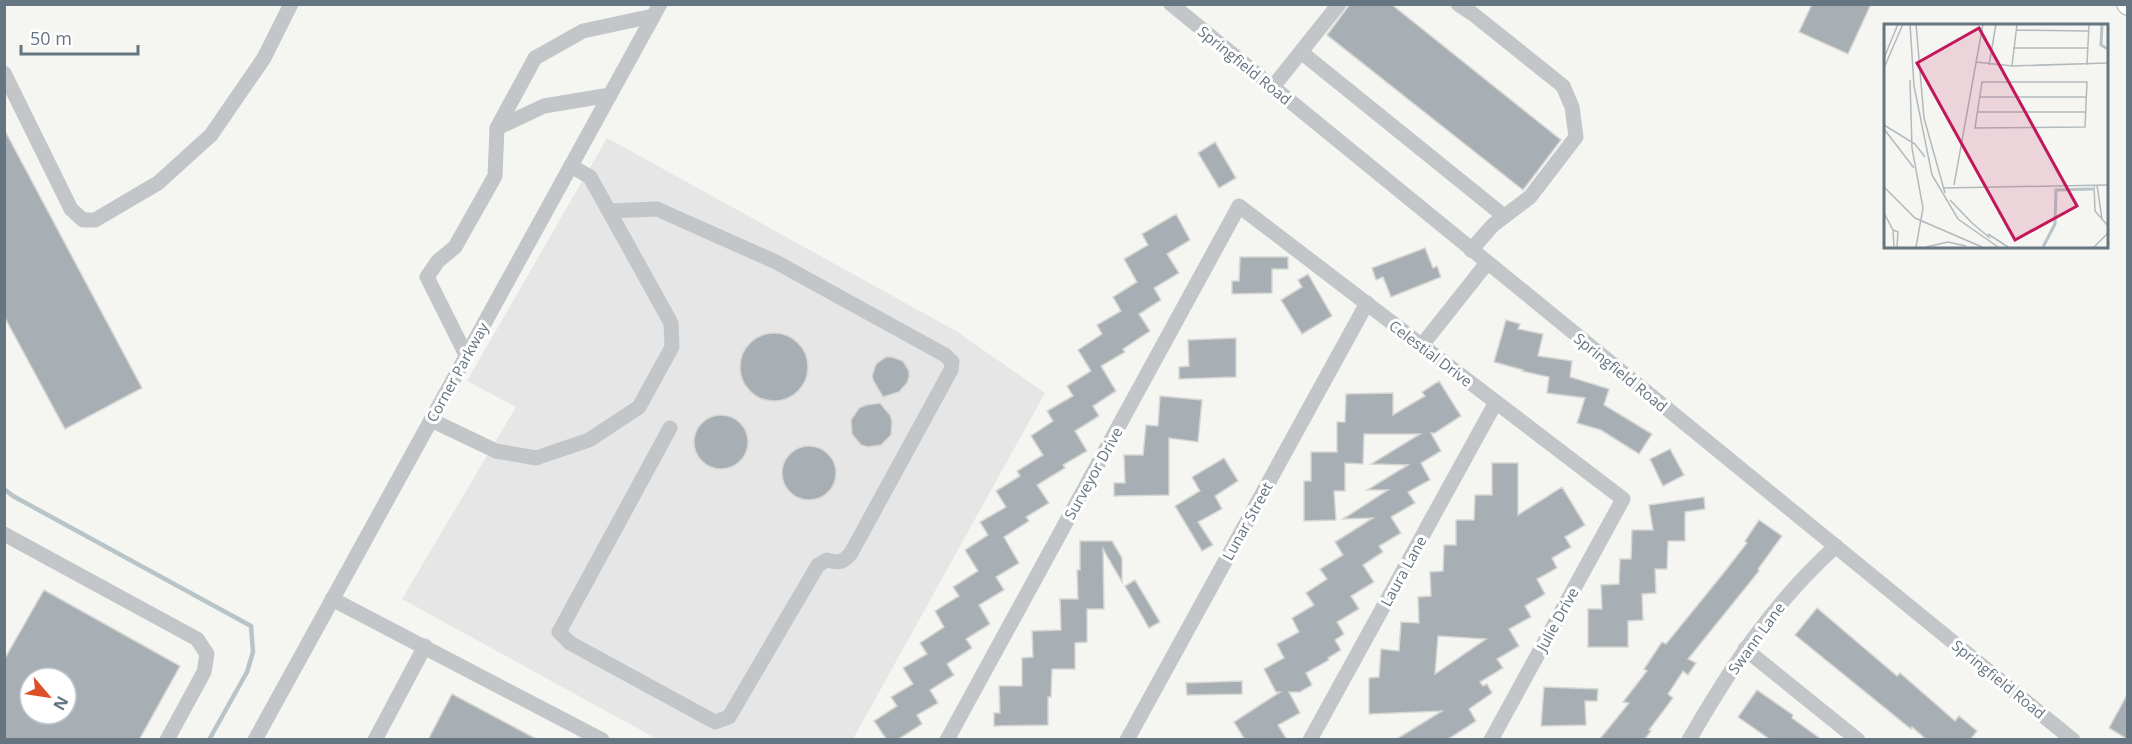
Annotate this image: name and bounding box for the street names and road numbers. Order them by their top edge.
street label: Springfield Road [1194,21,1296,109]
street label: Celestial Drive [1385,315,1477,391]
street label: Corner Parkway [421,318,493,425]
street label: Springfield Road [1570,328,1672,416]
street label: Surveyor Drive [1059,423,1127,523]
street label: Lunar Street [1217,478,1277,564]
street label: Laura Lane [1375,532,1431,610]
street label: Julie Drive [1530,584,1583,656]
street label: Swann Lane [1723,598,1789,678]
street label: Springfield Road [1948,635,2050,723]

